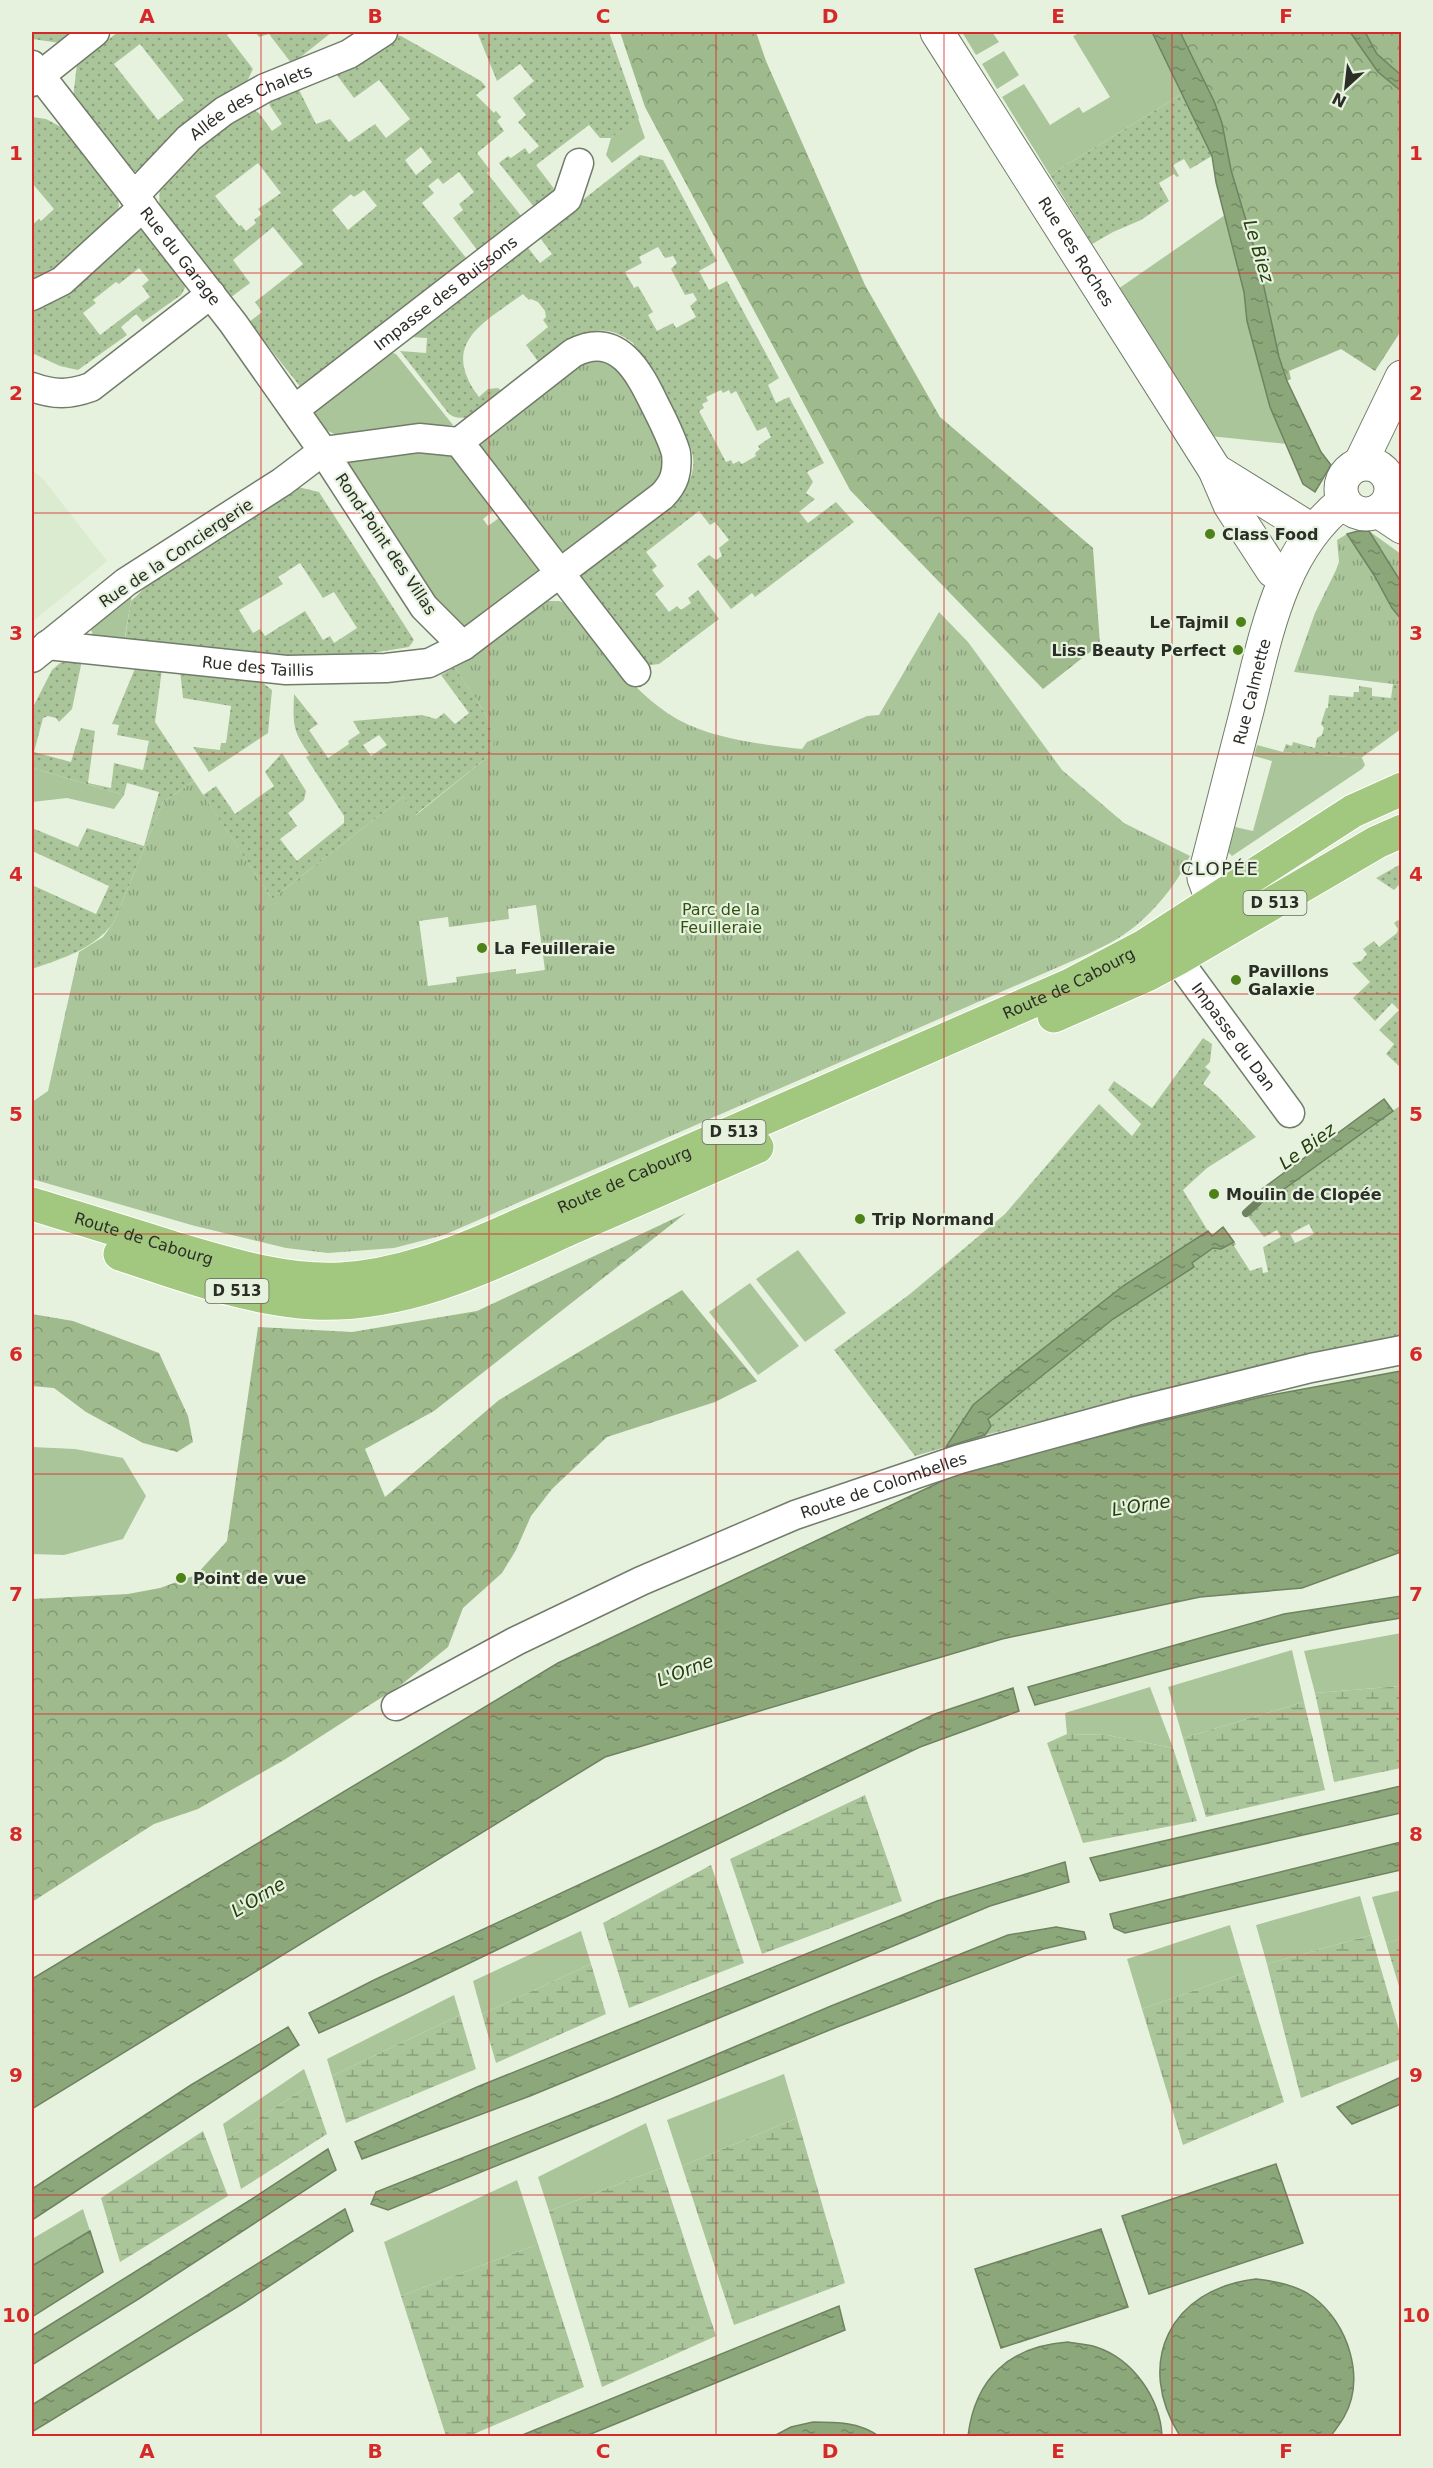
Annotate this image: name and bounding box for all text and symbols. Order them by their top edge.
text: A [139,4,155,28]
text: B [367,4,383,28]
text: C [596,4,610,28]
text: D [822,4,838,28]
text: E [1051,4,1065,28]
text: F [1279,4,1293,28]
north arrow [1316,57,1376,117]
street label: Allée des Chalets [186,60,315,144]
text: N [1329,88,1350,111]
text: 1 [9,141,23,165]
text: 1 [1409,141,1423,165]
street label: Rue des Roches [1034,193,1118,310]
street label: Rue du Garage [137,203,225,309]
water label: Le Biez [1240,217,1279,286]
street label: Impasse des Buissons [370,232,521,354]
text: 2 [9,381,23,405]
text: 2 [1409,381,1423,405]
street label: Rond-Point des Villas [332,470,440,618]
street label: Rue de la Conciergerie [96,494,256,612]
place label: Class Food [1222,525,1318,544]
marker: Class Food [1203,527,1217,541]
place label: Le Tajmil [1150,613,1229,632]
marker: Le Tajmil [1234,615,1248,629]
text: 3 [9,621,23,645]
text: 3 [1409,621,1423,645]
street label: Rue Calmette [1229,636,1274,747]
place label: Liss Beauty Perfect [1051,641,1226,660]
marker: Liss Beauty Perfect [1231,643,1245,657]
street label: Rue des Taillis [201,652,314,680]
district label: CLOPÉE [1181,858,1259,879]
text: 4 [9,862,23,886]
text: 4 [1409,862,1423,886]
road number: D 513 [1244,891,1306,915]
park label: Parc de la Feuilleraie [680,900,762,937]
place label: La Feuilleraie [494,939,616,958]
marker: La Feuilleraie [475,941,489,955]
street label: Route de Cabourg [1000,943,1138,1023]
place label: Pavillons Galaxie [1248,962,1329,999]
marker: Pavillons Galaxie [1229,973,1243,987]
street label: Impasse du Dan [1188,979,1280,1094]
text: 5 [9,1102,23,1126]
text: 5 [1409,1102,1423,1126]
water label: Le Biez [1275,1118,1340,1174]
road number: D 513 [702,1120,766,1144]
street label: Route de Cabourg [554,1142,694,1217]
place label: Moulin de Clopée [1226,1185,1382,1204]
marker: Moulin de Clopée [1207,1187,1221,1201]
street label: Route de Cabourg [72,1208,215,1268]
place label: Trip Normand [872,1210,994,1229]
marker: Trip Normand [853,1212,867,1226]
road number: D 513 [206,1279,268,1303]
text: 6 [9,1342,23,1366]
text: 6 [1409,1342,1423,1366]
street label: Route de Colombelles [798,1448,969,1522]
water label: L'Orne [1110,1490,1172,1520]
place label: Point de vue [193,1569,307,1588]
marker: Point de vue [174,1571,188,1585]
text: 7 [9,1582,23,1606]
text: 7 [1409,1582,1423,1606]
water label: L'Orne [654,1650,716,1690]
text: 8 [9,1822,23,1846]
text: 8 [1409,1822,1423,1846]
water label: L'Orne [227,1873,289,1921]
text: 9 [9,2063,23,2087]
text: 9 [1409,2063,1423,2087]
text: 10 [2,2303,30,2327]
text: 10 [1402,2303,1430,2327]
text: A [139,2439,155,2463]
text: B [367,2439,383,2463]
text: C [596,2439,610,2463]
text: D [822,2439,838,2463]
text: E [1051,2439,1065,2463]
text: F [1279,2439,1293,2463]

